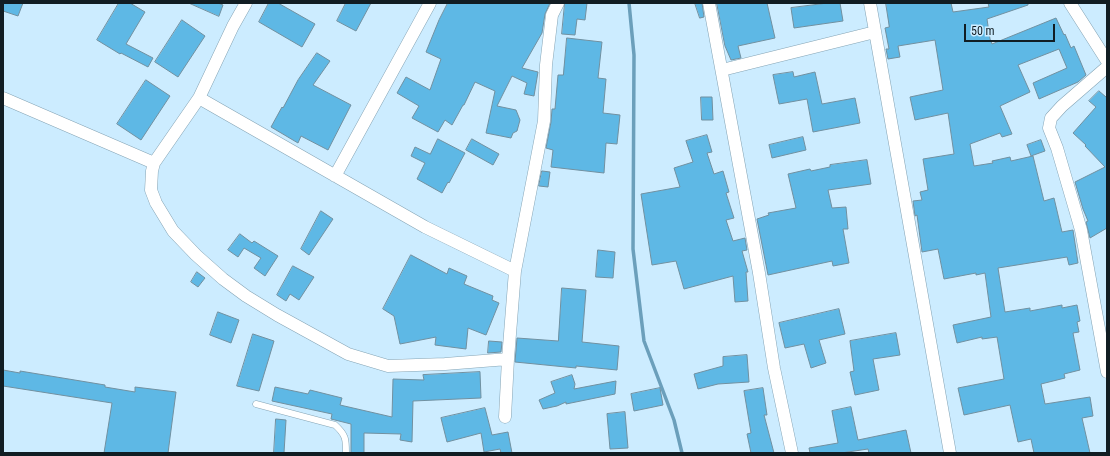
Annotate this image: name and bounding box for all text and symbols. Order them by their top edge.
scale bar [966,16,1057,42]
text: 50 m [971,24,995,38]

